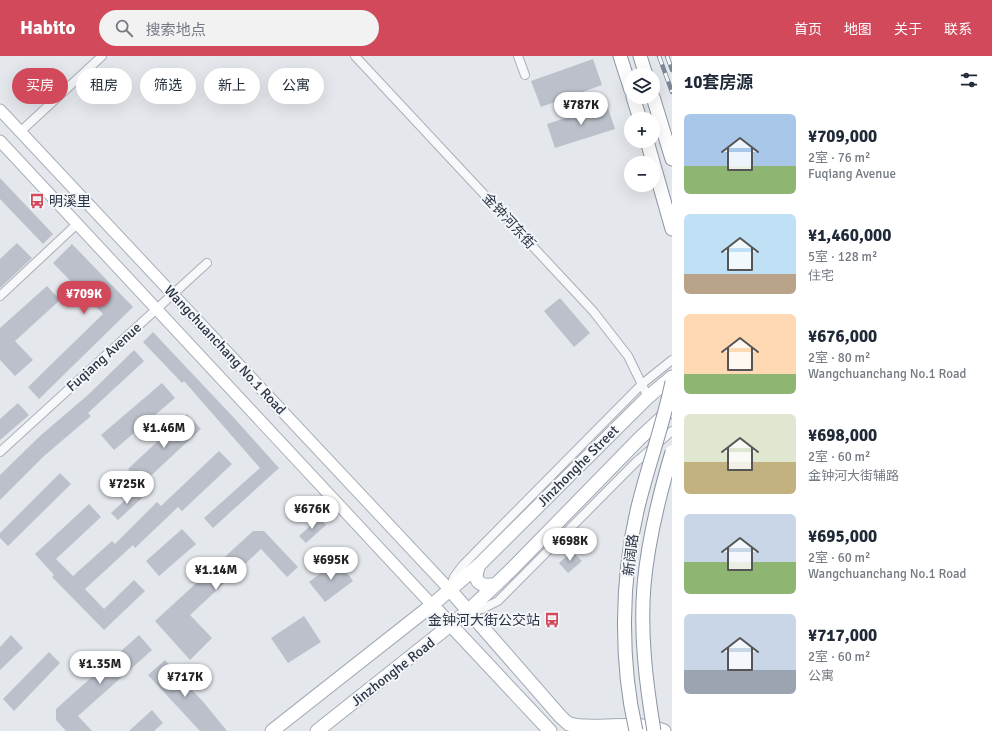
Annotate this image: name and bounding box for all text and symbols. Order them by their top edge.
search box [99,10,379,46]
text: Habito [20,16,75,40]
icon: search [113,17,135,39]
text: 搜索地点 [145,21,205,39]
text: 首页 [794,21,822,38]
text: 地图 [844,21,872,38]
text: 关于 [894,21,922,38]
text: 联系 [944,21,972,38]
chip: 买房 [12,68,68,104]
chip: 租房 [76,68,132,104]
chip: 筛选 [140,68,196,104]
chip: 新上 [204,68,260,104]
chip: 公寓 [268,68,324,104]
map controls [624,68,660,192]
button: layers [624,68,660,104]
icon: filters [958,69,980,91]
text: 10套房源 [684,72,753,93]
pin: ¥787K [553,92,609,126]
text: ¥787K [563,97,599,113]
button: + [624,112,660,148]
text: ¥709,000 [808,126,877,147]
icon: home [716,130,764,178]
text: 2室 · 76 m² [808,150,870,166]
button: − [624,156,660,192]
text: Fuqiang Avenue [808,166,896,182]
street label: 金钟河东街 [479,190,539,252]
bus stop icon: 明溪里 [28,192,46,210]
place label: 明溪里 [49,193,91,210]
text: ¥1,460,000 [808,225,891,246]
icon: home [716,230,764,278]
text: 5室 · 128 m² [808,249,877,265]
text: 住宅 [808,268,834,284]
pin: ¥709K [56,281,112,315]
street label: Wangchuanchang No.1 Road [161,282,289,418]
text: ¥709K [66,286,102,302]
street label: Fuqiang Avenue [63,319,145,395]
text: ¥676,000 [808,326,877,347]
icon: home [716,330,764,378]
text: 2室 · 80 m² [808,350,870,366]
text: Wangchuanchang No.1 Road [808,366,966,382]
pin: ¥1.46M [131,415,197,449]
text: ¥1.46M [143,420,185,436]
street label: Jinzhonghe Street [534,422,622,510]
text: ¥698,000 [808,425,877,446]
icon: home [716,430,764,478]
text: 2室 · 60 m² [808,449,870,465]
text: 金钟河大街辅路 [808,468,899,484]
pin: ¥725K [99,471,155,505]
text: ¥725K [109,476,145,492]
pin: ¥676K [284,496,340,530]
text: ¥676K [294,501,330,517]
text: ¥695,000 [808,526,877,547]
pin: ¥698K [542,528,598,562]
icon: home [716,530,764,578]
text: ¥698K [552,533,588,549]
street label: 新阔路 [620,533,642,577]
pin: ¥695K [303,547,359,581]
text: 2室 · 60 m² [808,550,870,566]
text: ¥695K [313,552,349,568]
pin: ¥1.14M [183,557,249,591]
text: ¥1.14M [195,562,237,578]
text: Wangchuanchang No.1 Road [808,566,966,582]
bus stop icon: 金钟河大街公交站 [543,611,561,629]
place label: 金钟河大街公交站 [428,612,540,629]
text: ¥717,000 [808,625,877,646]
icon: home [716,630,764,678]
street label: Jinzhonghe Road [348,634,438,710]
text: 2室 · 60 m² [808,649,870,665]
pin: ¥1.35M [67,651,133,685]
text: ¥1.35M [79,656,121,672]
pin: ¥717K [157,664,213,698]
text: 公寓 [808,668,834,684]
text: ¥717K [167,669,203,685]

